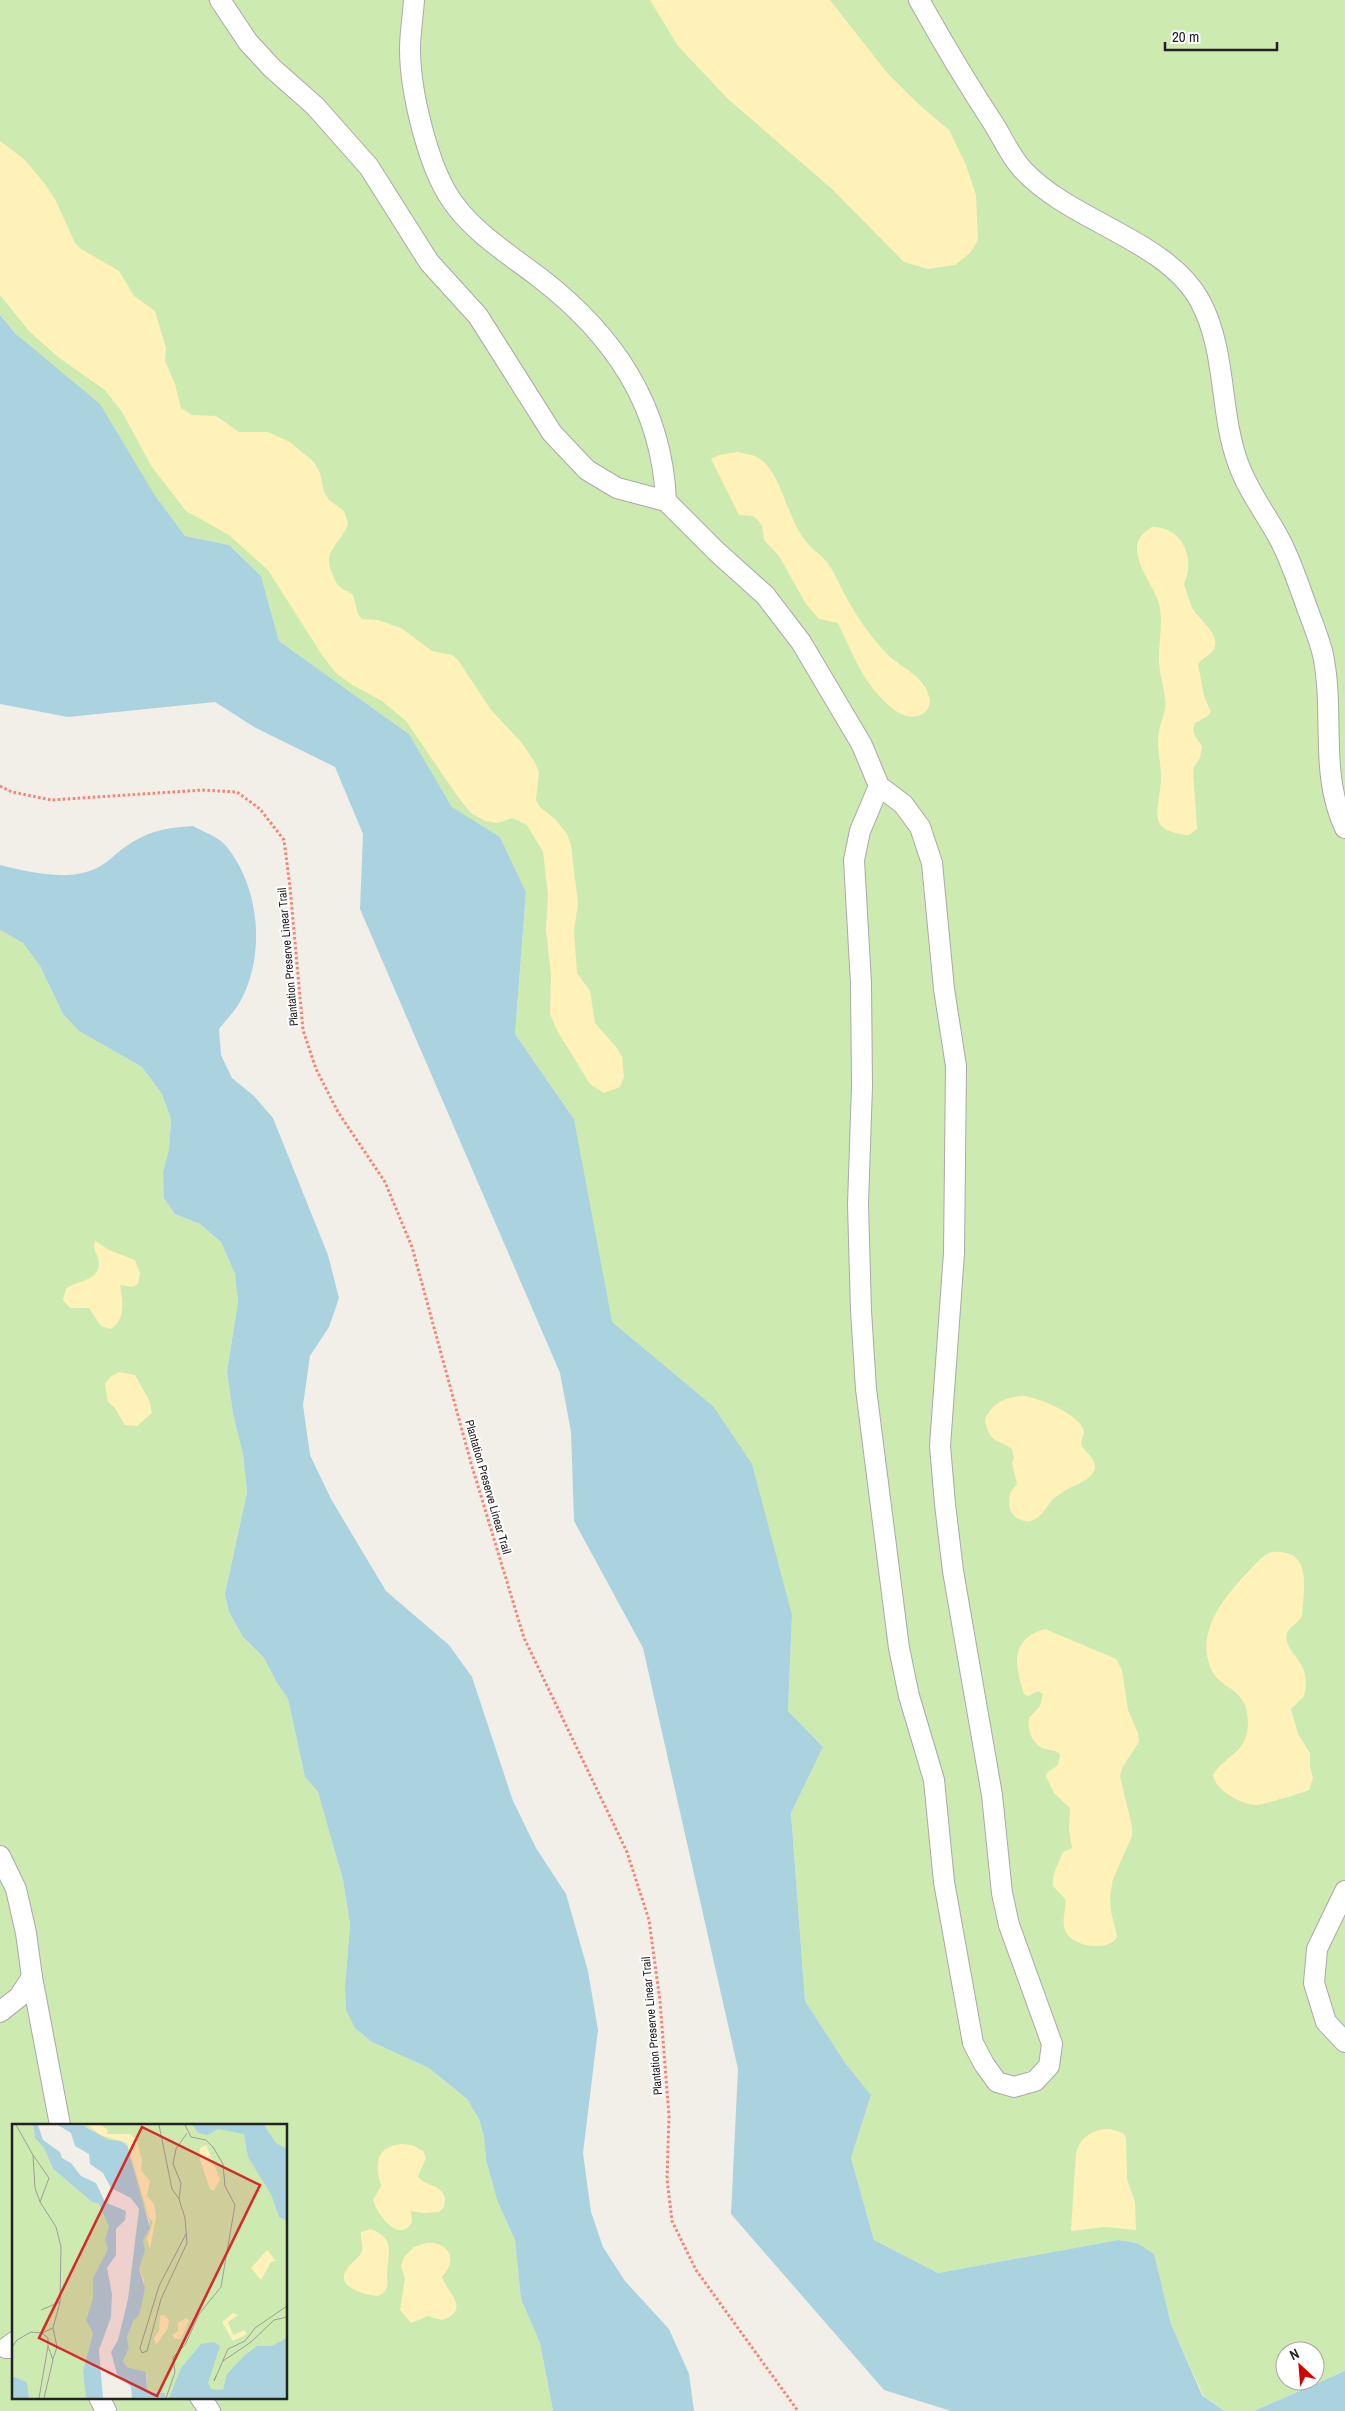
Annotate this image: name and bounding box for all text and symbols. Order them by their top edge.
scale bar [1165,20,1278,52]
text: 20 m [1172,26,1199,47]
street label: Plantation Preserve Linear Trail [274,887,302,1027]
street label: Plantation Preserve Linear Trail [461,1418,515,1556]
street label: Plantation Preserve Linear Trail [638,1956,666,2096]
inset map [12,2124,288,2398]
north arrow [1275,2341,1325,2391]
text: N [1287,2344,1302,2364]

